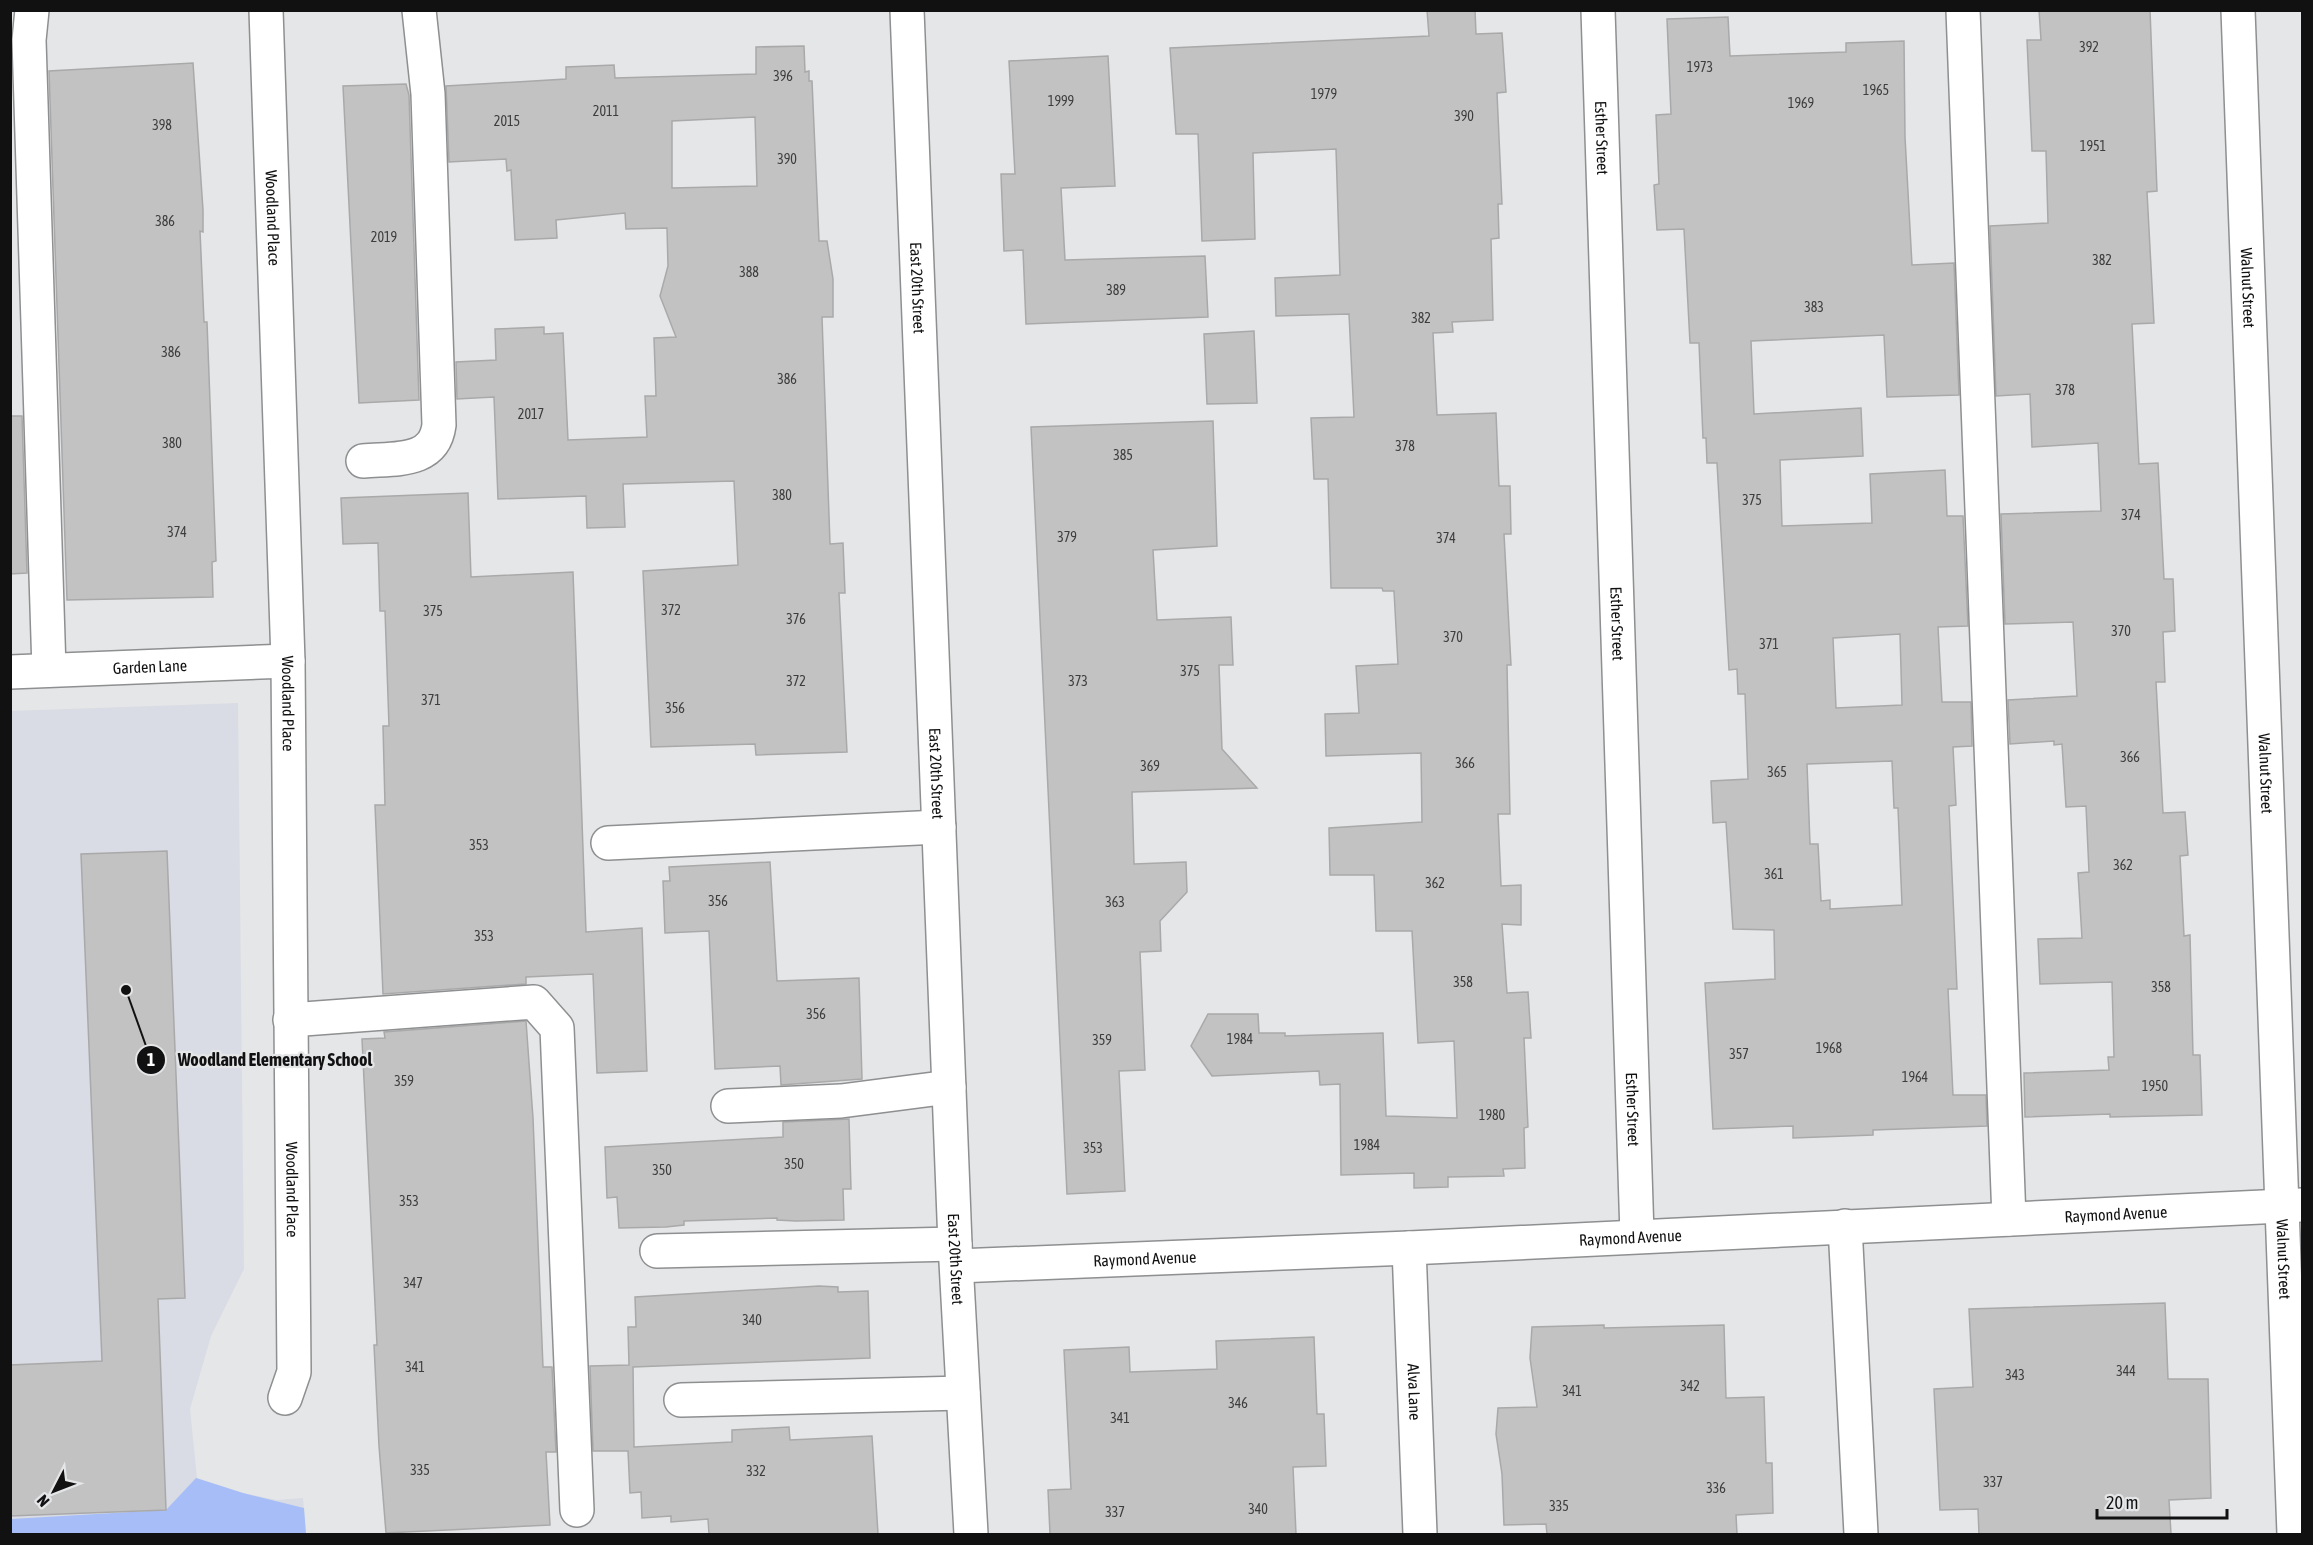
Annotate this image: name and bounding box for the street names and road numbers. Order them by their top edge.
street label: Esther Street [1592,101,1612,176]
street label: Woodland Place [262,170,284,266]
street label: East 20th Street [907,242,929,334]
street label: Walnut Street [2238,247,2259,329]
street label: Esther Street [1607,586,1628,661]
street label: Garden Lane [112,656,187,677]
street label: Woodland Place [279,656,298,752]
street label: East 20th Street [926,727,947,820]
street label: Walnut Street [2256,733,2277,814]
street label: Esther Street [1623,1072,1643,1147]
street label: Woodland Place [283,1142,302,1238]
street label: Raymond Avenue [2064,1202,2168,1226]
street label: East 20th Street [945,1213,967,1306]
street label: Walnut Street [2273,1219,2294,1300]
street label: Raymond Avenue [1579,1226,1682,1249]
street label: Raymond Avenue [1093,1247,1197,1270]
street label: Alva Lane [1404,1363,1425,1421]

